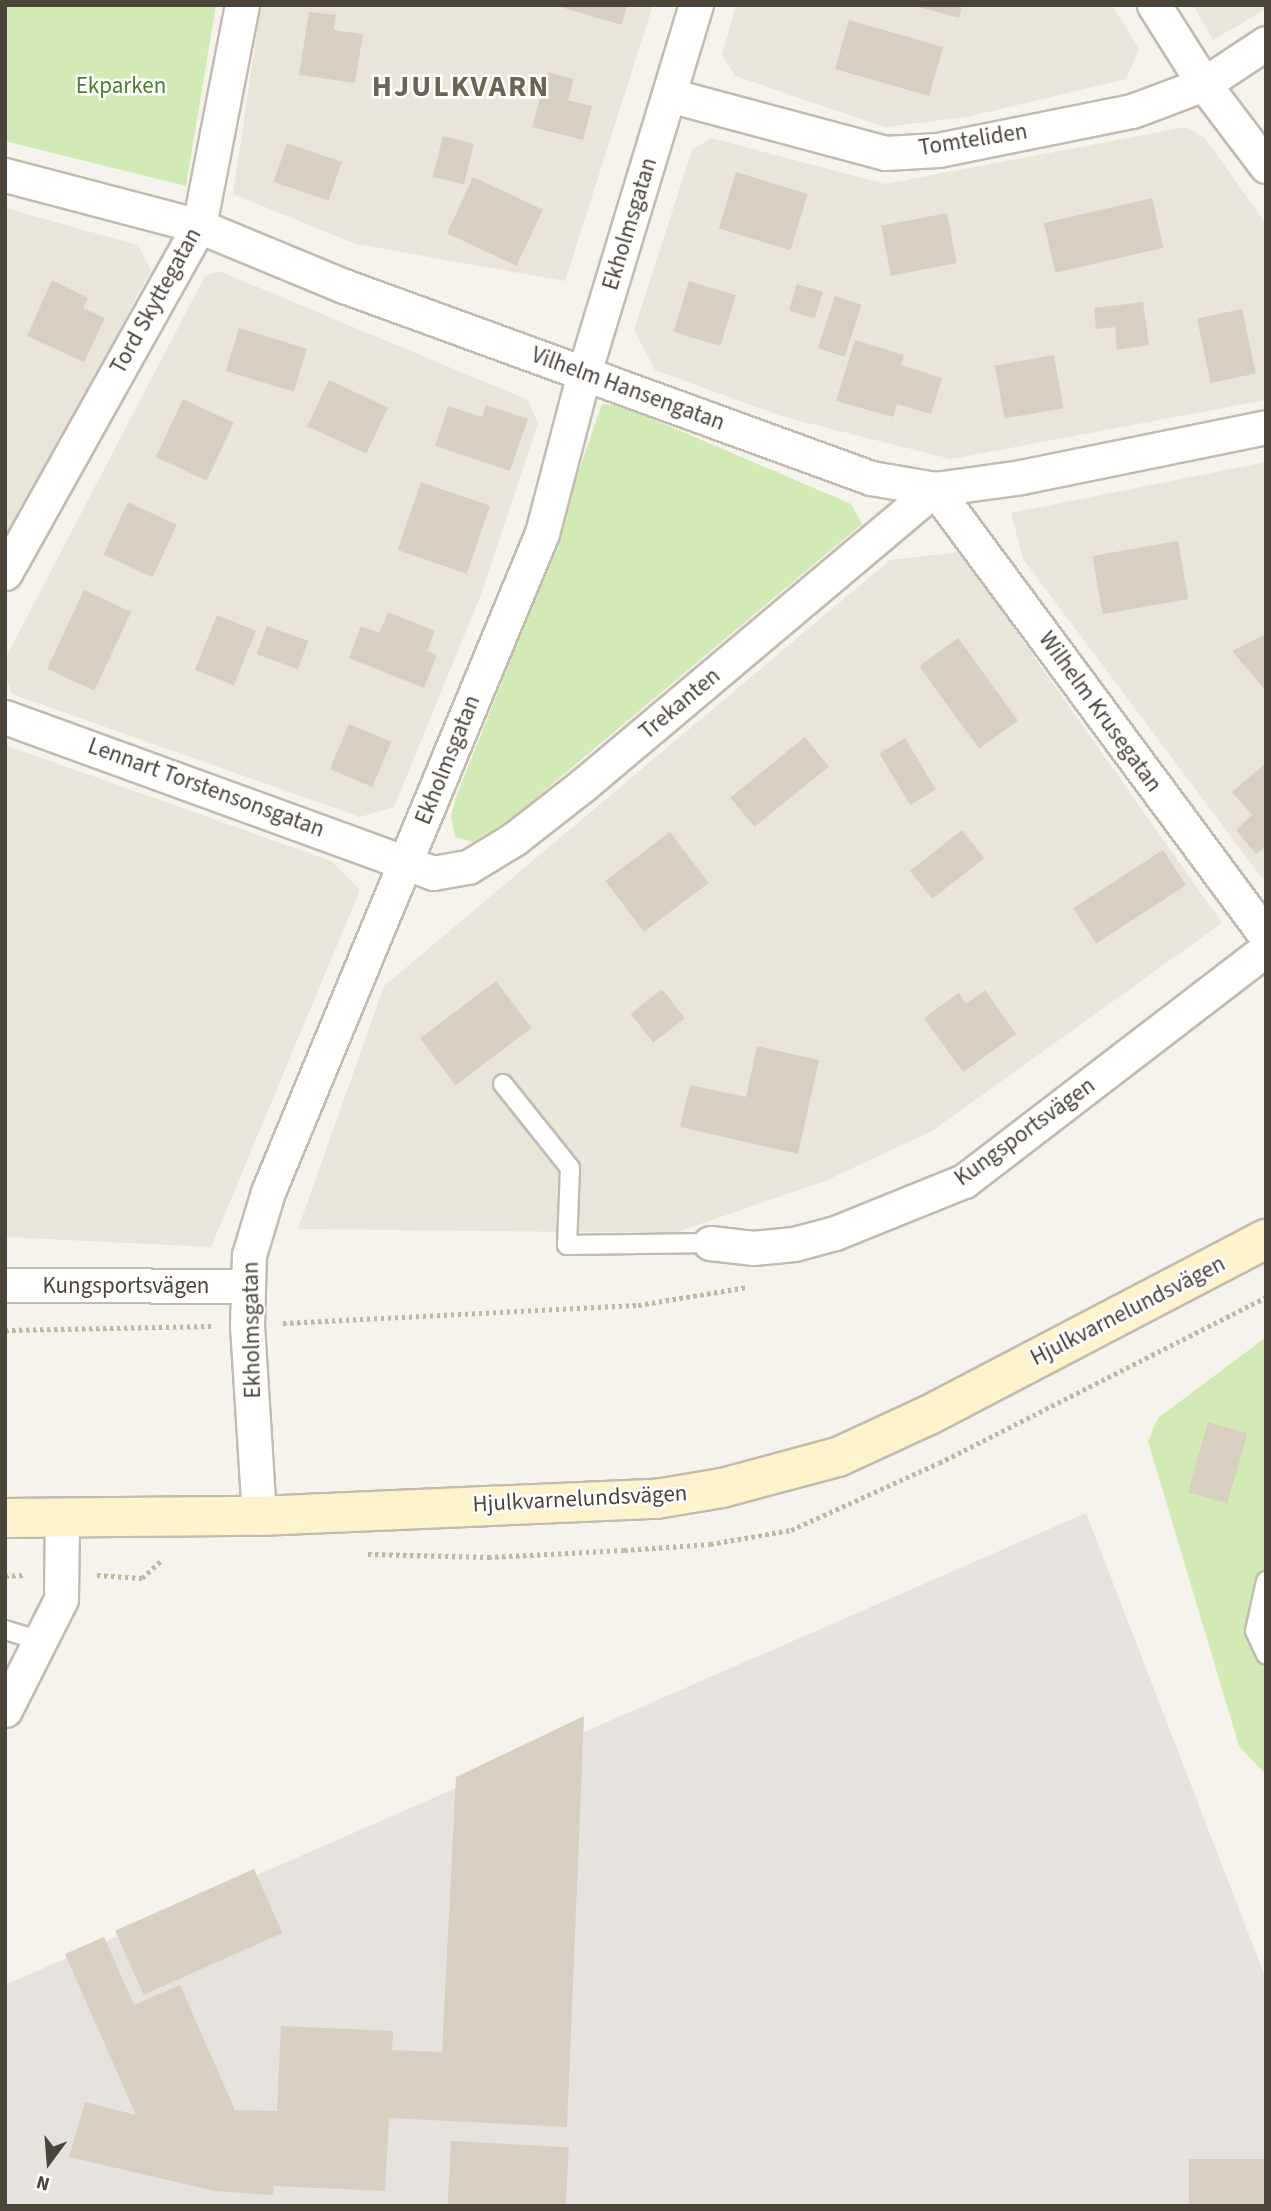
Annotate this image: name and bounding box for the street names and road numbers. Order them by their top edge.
street label: Tomteliden [917,118,1029,162]
street label: Ekholmsgatan [597,154,663,294]
street label: Tord Skyttegatan [104,223,208,379]
street label: Vilhelm Hansengatan [528,341,728,437]
street label: Wilhelm Krusegatan [1033,626,1167,798]
street label: Trekanten [634,662,726,746]
street label: Ekholmsgatan [410,691,486,829]
street label: Lennart Torstensonsgatan [84,732,328,844]
street label: Kungsportsvägen [949,1072,1101,1192]
street label: Hjulkvarnelundsvägen [1026,1250,1230,1372]
street label: Ekholmsgatan [237,1261,267,1399]
street label: Kungsportsvägen [43,1272,209,1300]
street label: Hjulkvarnelundsvägen [472,1480,688,1518]

